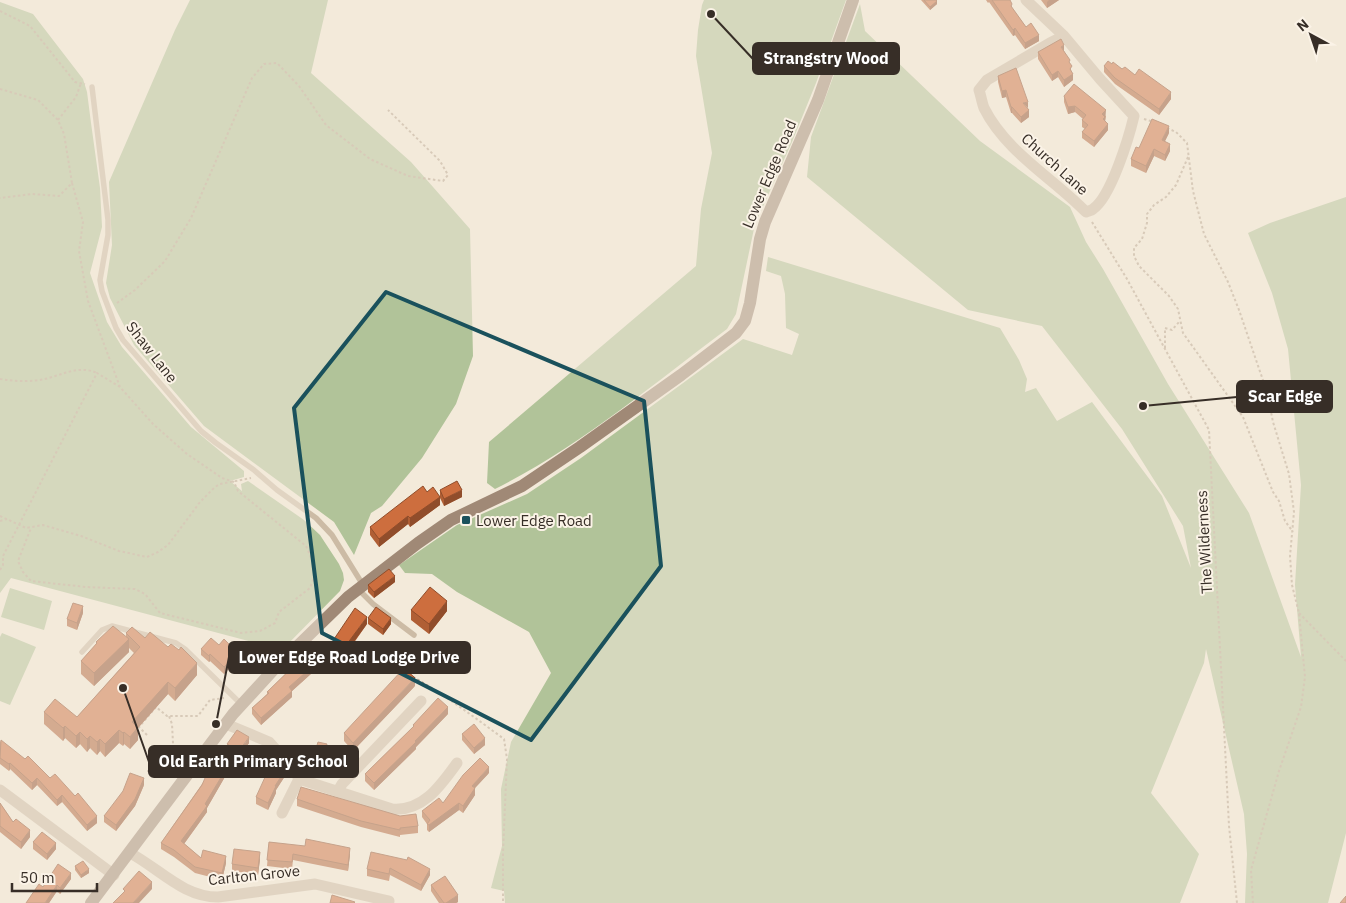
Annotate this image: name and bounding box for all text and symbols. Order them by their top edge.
north arrow [1286,10,1336,60]
text: N [1293,15,1312,35]
callout: Strangstry Wood [753,43,899,74]
text: Strangstry Wood [763,48,889,68]
street label: Lower Edge Road [738,117,800,231]
street label: Church Lane [1018,129,1092,199]
street label: Shaw Lane [122,318,182,386]
callout: Scar Edge [1237,381,1332,412]
text: Scar Edge [1248,386,1322,406]
street label: The Wilderness [1192,490,1216,594]
place label: Lower Edge Road [476,511,592,530]
marker: Lower Edge Road [460,514,472,526]
callout: Lower Edge Road Lodge Drive [229,642,470,673]
text: Lower Edge Road Lodge Drive [239,647,459,667]
callout: Old Earth Primary School [149,746,358,777]
text: Old Earth Primary School [159,751,348,771]
scale bar [12,860,98,892]
street label: Carlton Grove [207,861,301,889]
text: 50 m [20,868,55,887]

